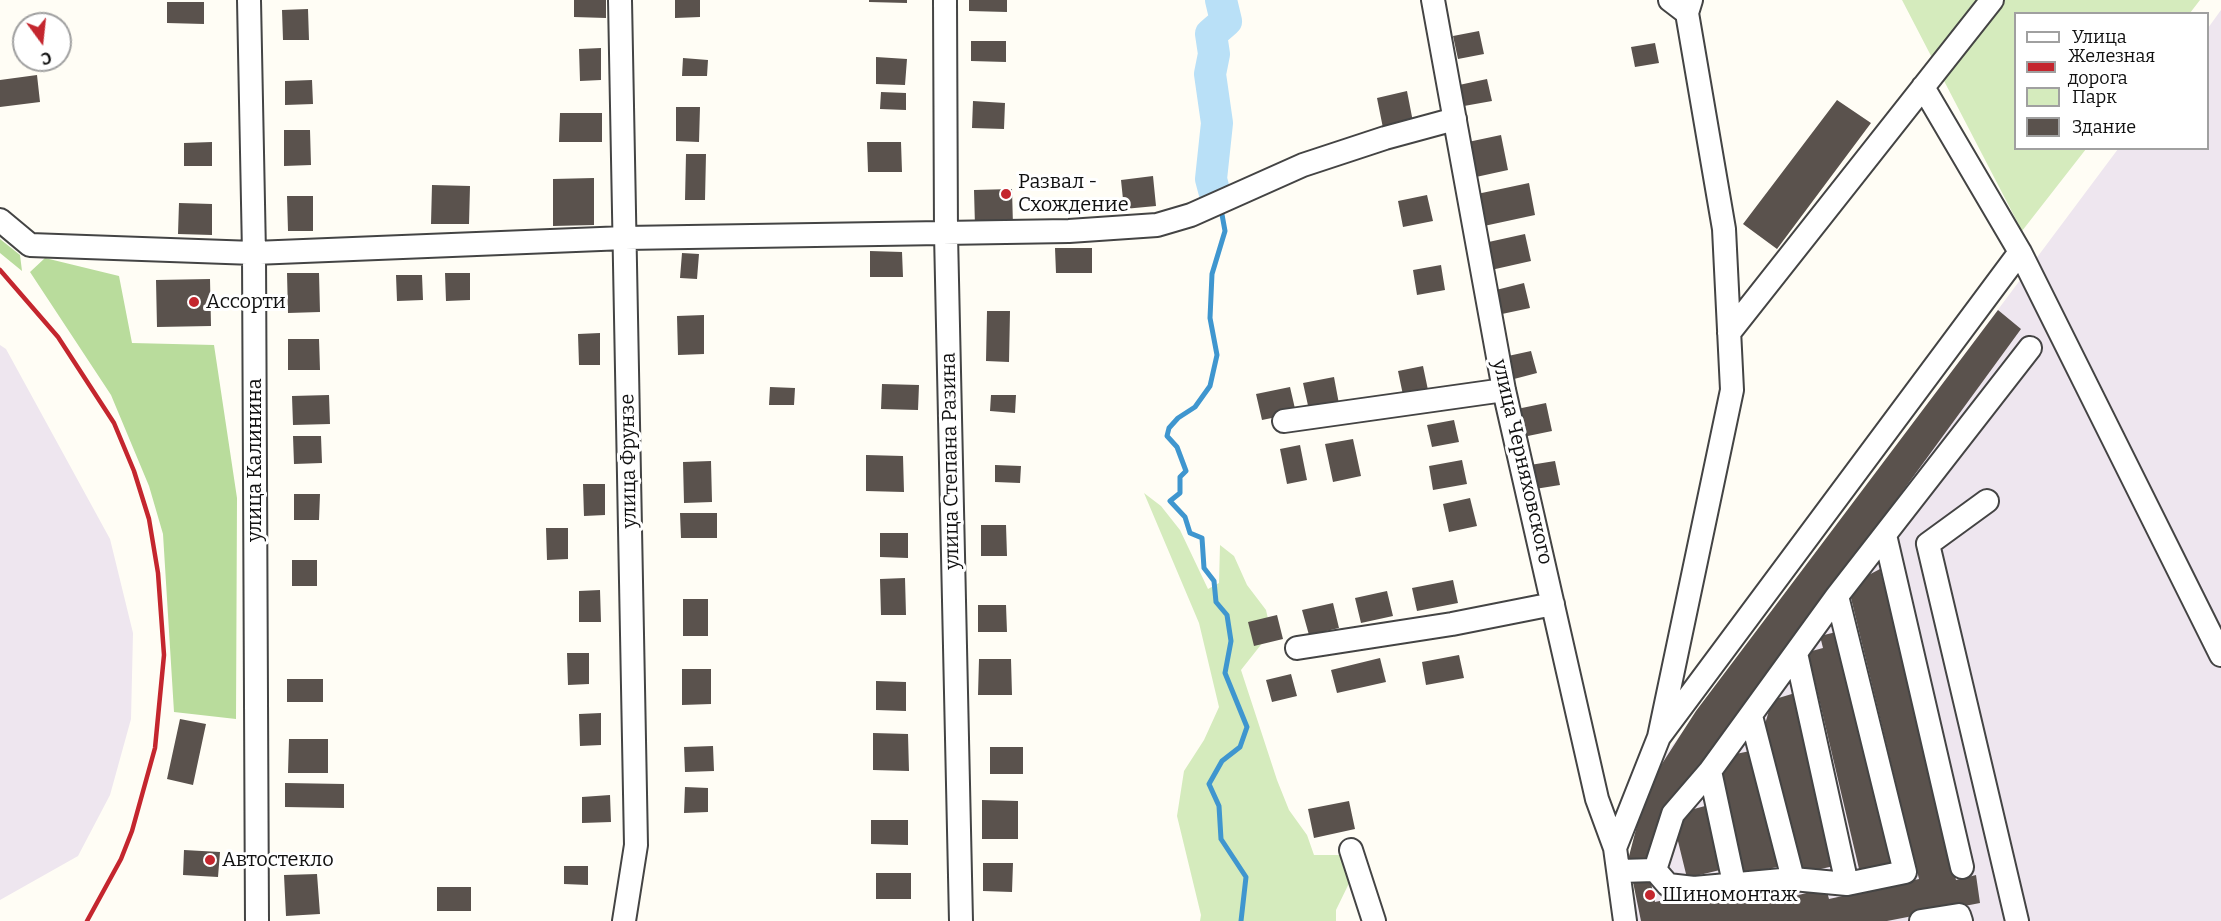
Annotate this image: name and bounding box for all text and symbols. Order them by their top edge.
north arrow [12,12,72,72]
legend [2014,12,2209,150]
text: Улица [2072,26,2127,48]
text: Железная дорога [2068,45,2155,89]
text: С [39,47,54,68]
text: Парк [2072,86,2117,108]
text: Здание [2072,116,2136,138]
place label: Развал - Схождение [1018,170,1129,217]
marker: Развал - Схождение [999,187,1013,201]
place label: Ассорти [206,290,286,314]
marker: Ассорти [187,295,201,309]
street label: улица Степана Разина [937,352,965,570]
street label: улица Черняховского [1487,357,1557,567]
street label: улица Калинина [243,378,267,542]
street label: улица Фрунзе [616,394,642,528]
place label: Автостекло [222,848,334,872]
marker: Автостекло [203,853,217,867]
place label: Шиномонтаж [1662,883,1798,907]
marker: Шиномонтаж [1643,888,1657,902]

